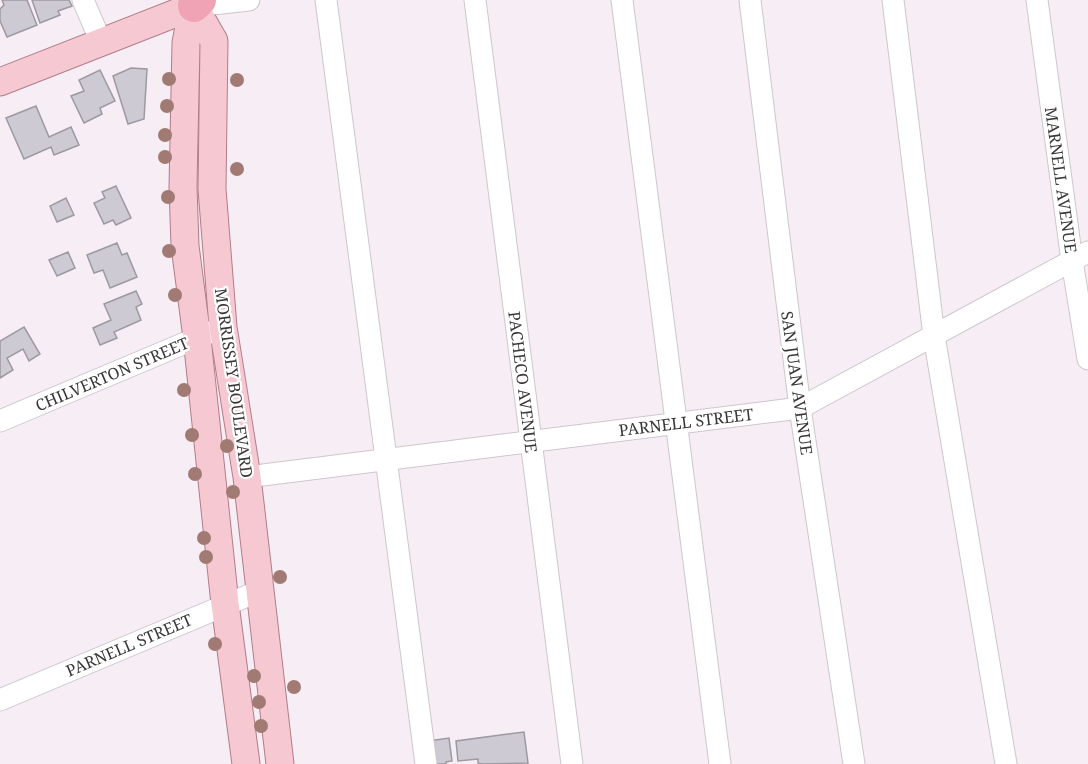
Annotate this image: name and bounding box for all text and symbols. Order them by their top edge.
street label: MARNELL AVENUE [1040,105,1082,255]
street label: MORRISSEY BOULEVARD [210,287,258,479]
street label: PACHECO AVENUE [503,310,543,454]
street label: SAN JUAN AVENUE [776,310,818,456]
street label: CHILVERTON STREET [32,332,192,416]
street label: PARNELL STREET [617,403,755,441]
street label: PARNELL STREET [62,608,196,682]

